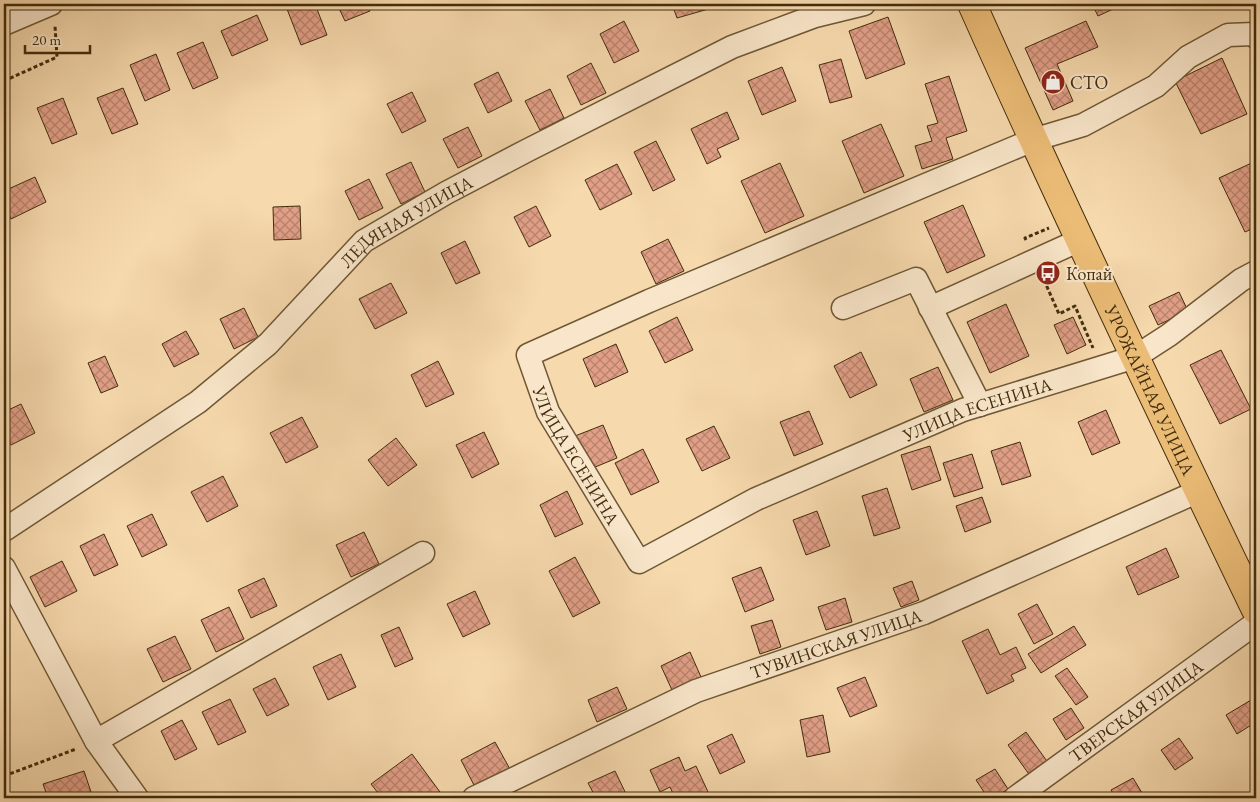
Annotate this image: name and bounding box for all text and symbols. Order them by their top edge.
scale bar [25,22,90,54]
text: 20 m [32,30,61,49]
shop icon: СТО [1040,69,1066,95]
place label: СТО [1070,71,1108,94]
street label: ЛЕДЯНАЯ УЛИЦА [334,170,477,272]
bus stop icon: Копай [1035,260,1061,286]
place label: Копай [1066,262,1113,285]
street label: УРОЖАЙНАЯ УЛИЦА [1100,300,1201,479]
street label: УЛИЦА ЕСЕНИНА [898,372,1055,447]
street label: УЛИЦА ЕСЕНИНА [528,382,625,529]
street label: ТУВИНСКАЯ УЛИЦА [747,603,925,683]
street label: ТВЕРСКАЯ УЛИЦА [1064,654,1207,767]

